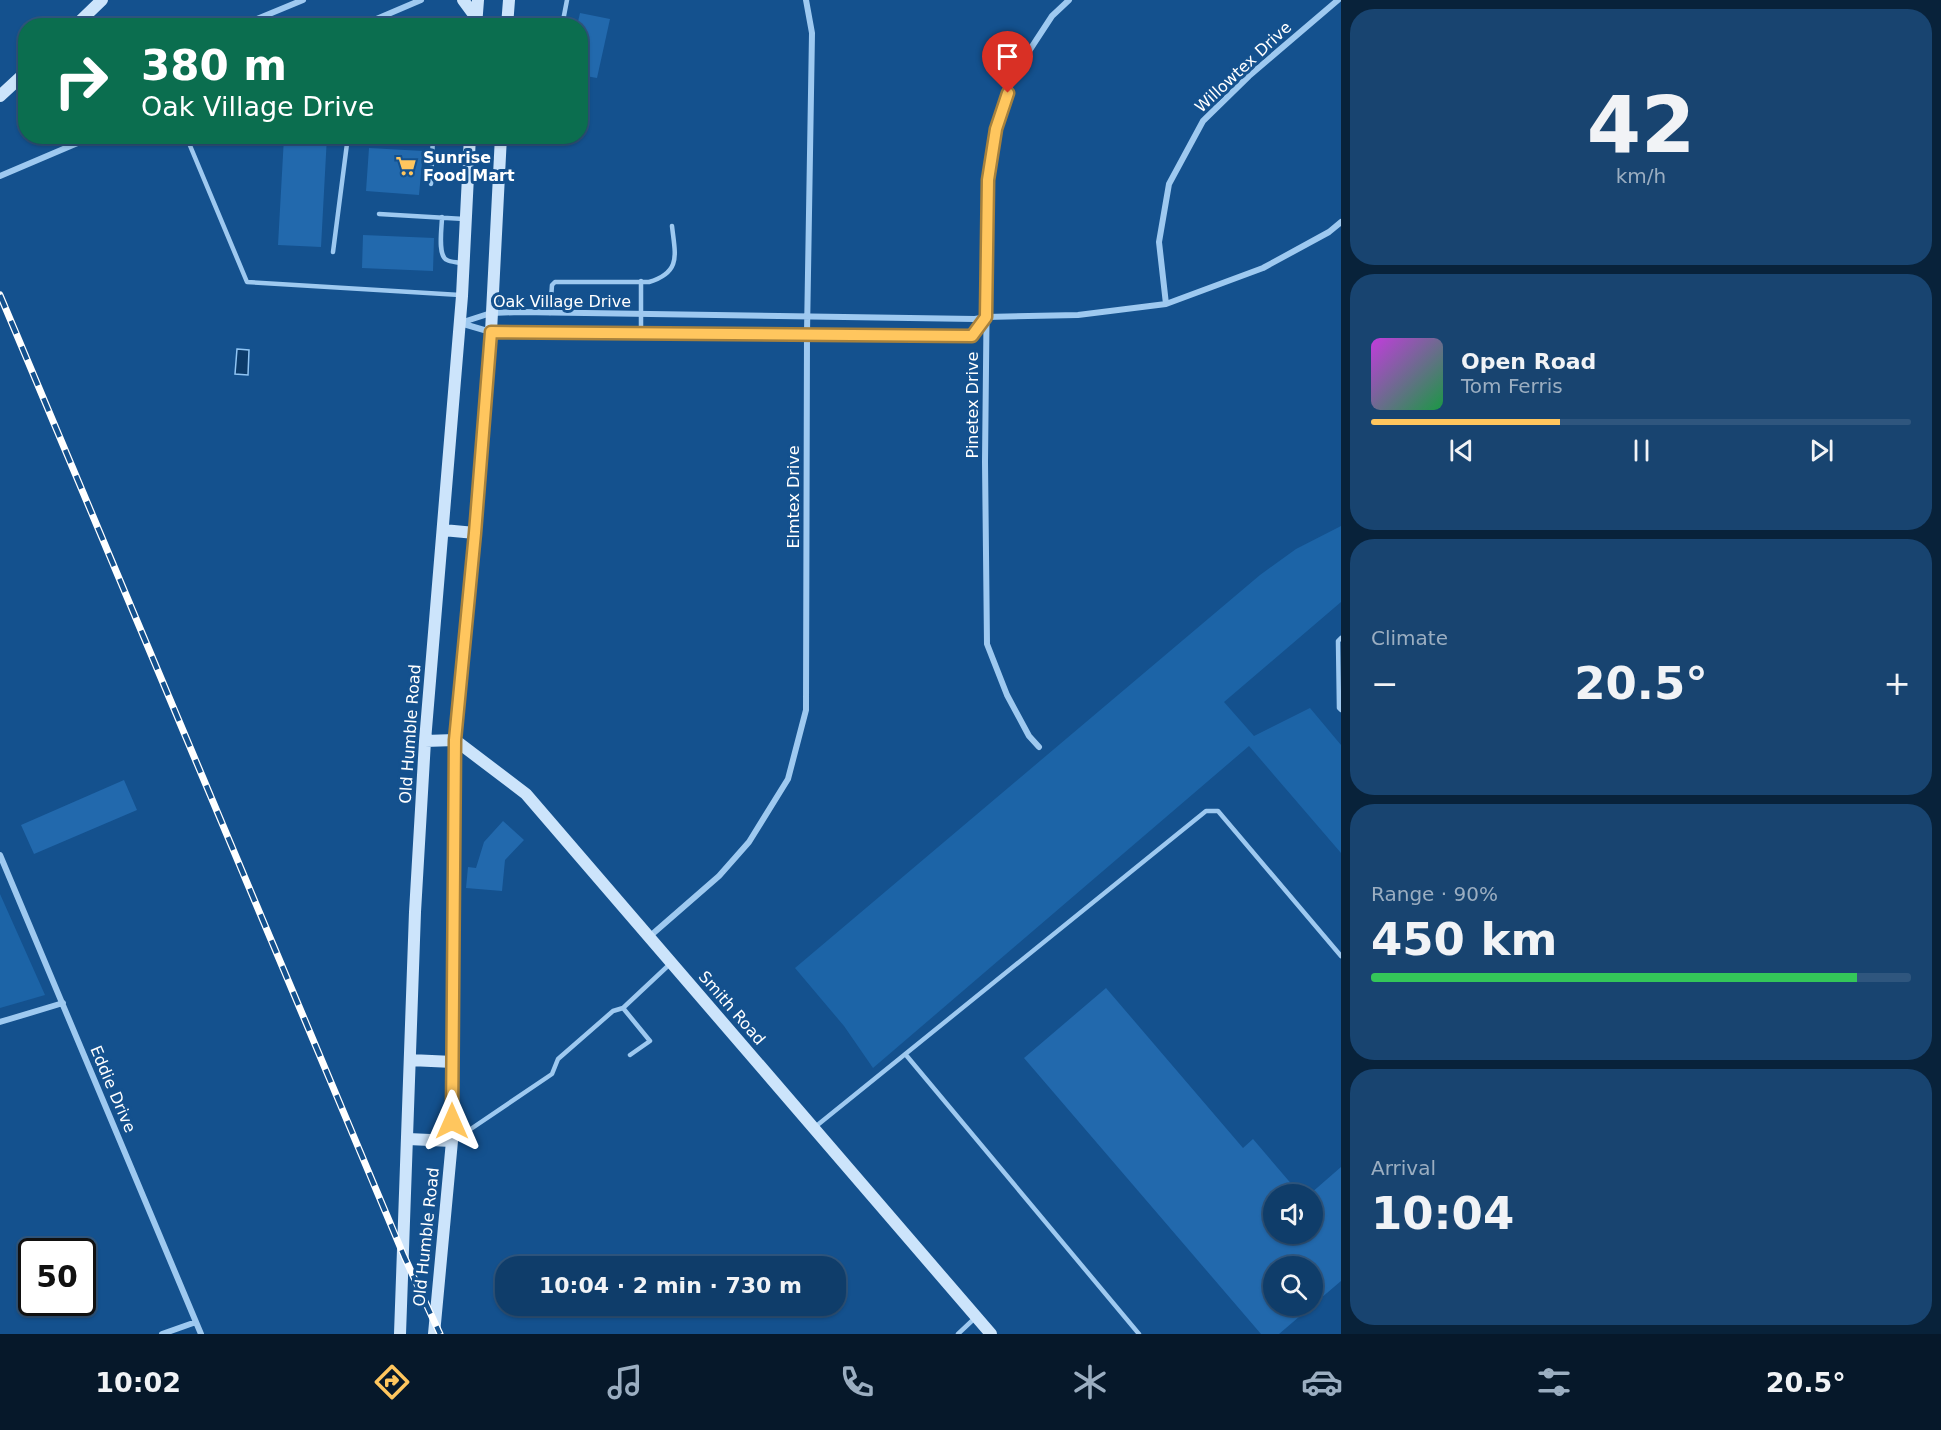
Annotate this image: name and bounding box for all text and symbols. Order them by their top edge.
street label: Willowtex Drive [1191,18,1295,116]
pin [982,31,1033,93]
icon: arrive [991,40,1024,73]
text: 380 m [141,41,287,90]
icon: right [42,42,120,120]
text: 42 [1587,80,1695,170]
text: Oak Village Drive [141,91,374,122]
place label: Sunrise Food Mart [423,148,515,185]
supermarket icon: Sunrise Food Mart [394,154,418,178]
text: km/h [1616,164,1666,188]
street label: Oak Village Drive [493,292,631,311]
text: Open Road [1461,349,1596,374]
street label: Pinetex Drive [963,352,982,458]
text: Tom Ferris [1461,374,1563,398]
icon: previous [1445,434,1478,467]
icon: pause [1625,434,1658,467]
icon: next [1805,434,1838,467]
street label: Elmtex Drive [784,445,803,549]
text: Climate [1371,626,1448,650]
text: 20.5° [1574,657,1708,710]
street label: Old Humble Road [396,664,424,804]
text: − [1371,664,1399,703]
text: + [1883,664,1911,703]
text: Range · 90% [1371,882,1498,906]
text: 450 km [1371,913,1557,966]
street label: Smith Road [695,967,769,1049]
street label: Eddie Drive [86,1043,140,1135]
position arrow [420,1089,484,1153]
text: Arrival [1371,1156,1436,1180]
street label: Old Humble Road [409,1167,443,1307]
map controls [1263,1184,1323,1316]
button: sound [1263,1184,1323,1244]
text: 10:04 [1371,1187,1514,1240]
speed limit sign: 50 [18,1238,96,1316]
button: search [1263,1256,1323,1316]
text: 10:04 · 2 min · 730 m [539,1273,802,1298]
icon: directions [371,1361,413,1403]
icon: music [604,1361,646,1403]
icon: phone [836,1361,878,1403]
icon: climate [1069,1361,1111,1403]
icon: car [1301,1361,1343,1403]
icon: filters [1533,1361,1575,1403]
text: 10:02 [95,1367,181,1398]
text: 20.5° [1766,1367,1846,1398]

